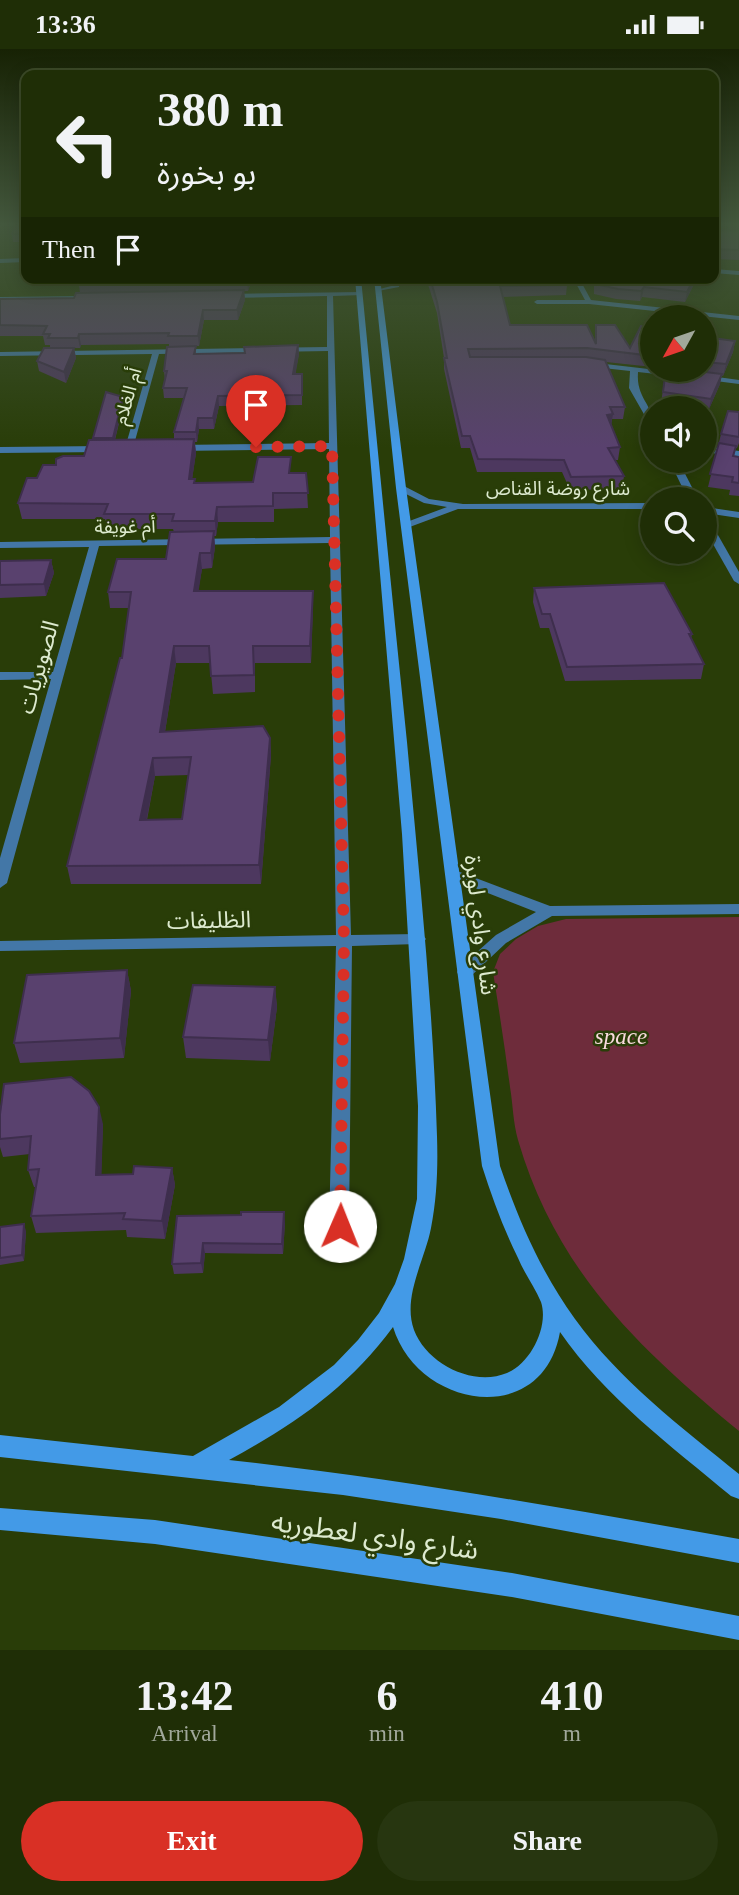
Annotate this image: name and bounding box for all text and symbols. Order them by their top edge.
text: 13:36 [35,10,96,39]
text: 380 m [157,82,284,137]
icon: left [42,98,133,189]
text: بو بخورة [157,155,256,191]
icon: arrive [109,231,147,269]
text: Then [42,235,95,264]
north arrow [640,305,718,381]
map controls [640,305,717,564]
street label: أم الغلام [109,365,150,428]
pin [226,375,286,447]
icon: arrive [237,386,275,424]
button: sound [640,396,717,473]
street label: شارع روضة القناص [486,478,630,502]
button: search [640,487,717,564]
street label: أم غويفة [94,515,156,542]
street label: الصويريات [13,618,65,717]
street label: شارع وادي لوبرة [455,854,502,997]
street label: الظليفات [167,907,251,934]
park label: space [595,1024,647,1049]
position arrow [303,1189,377,1263]
street label: شارع وادي لعطوريه [269,1506,480,1571]
text: 13:42 [136,1673,234,1719]
text: 6 [376,1673,397,1719]
text: 410 [540,1673,603,1719]
text: Arrival [151,1721,218,1746]
text: min [369,1721,405,1746]
text: m [563,1721,581,1746]
button: Exit [21,1801,363,1881]
button: Share [377,1801,718,1881]

